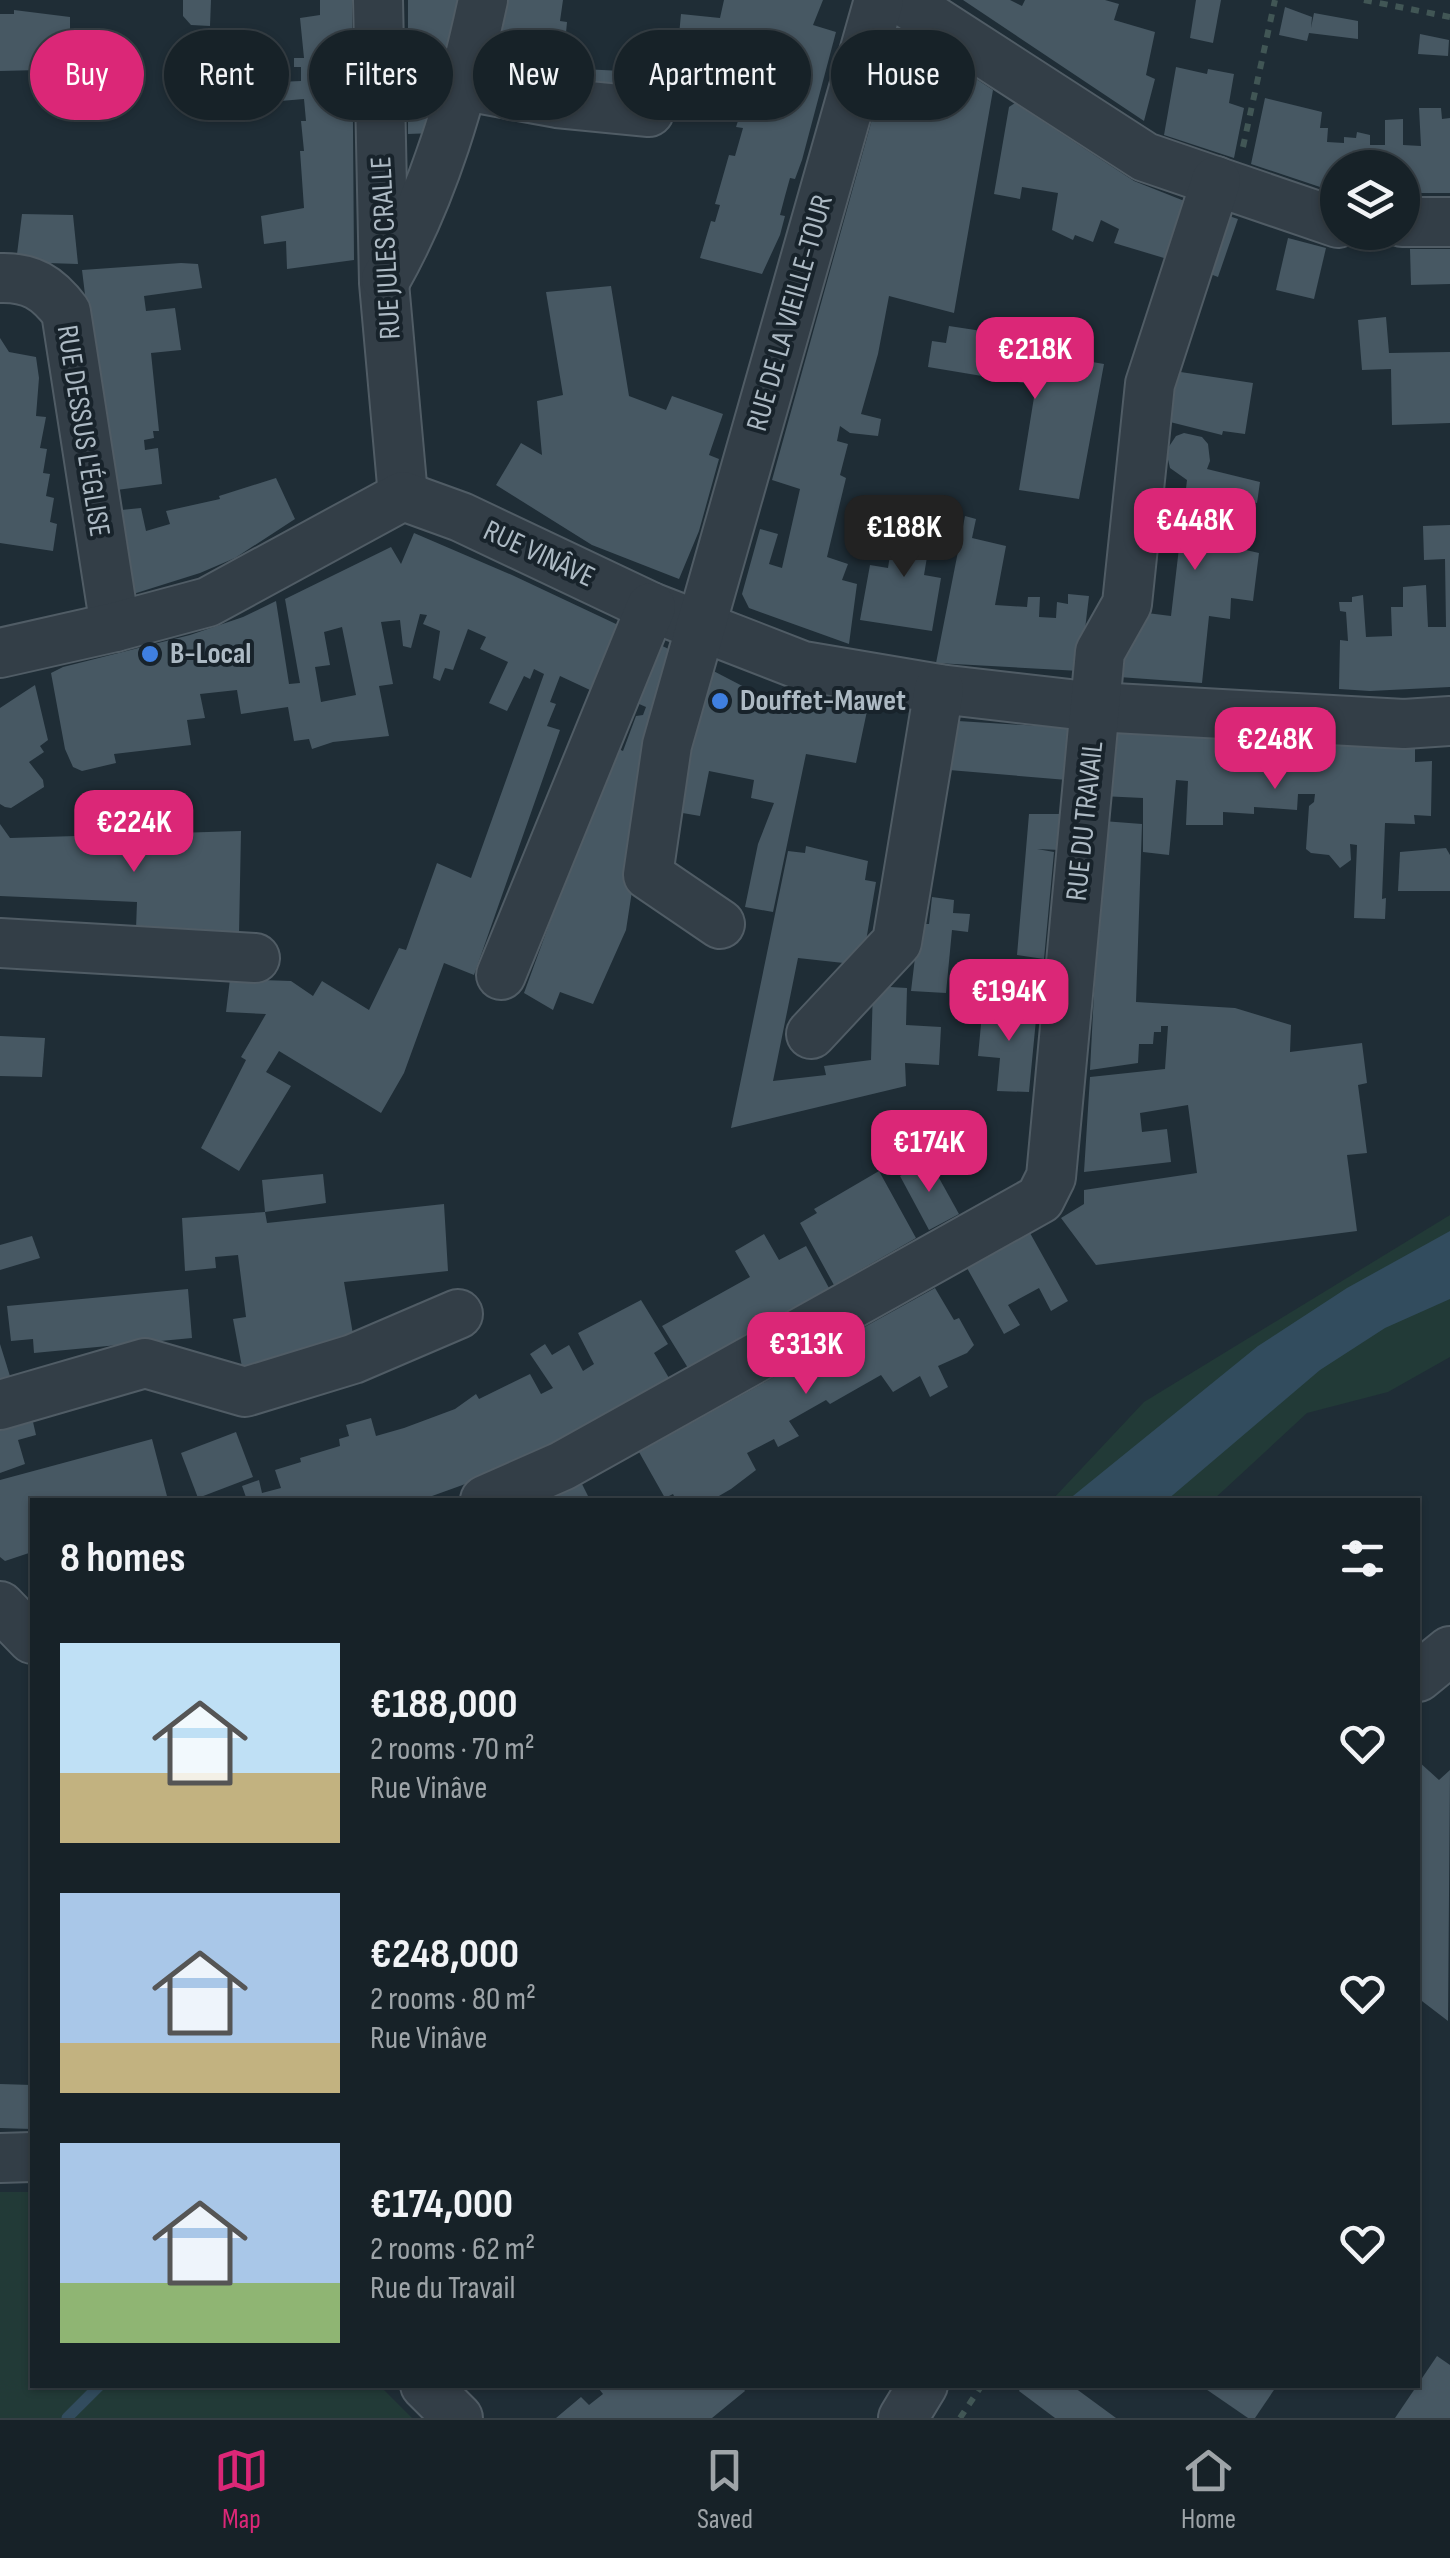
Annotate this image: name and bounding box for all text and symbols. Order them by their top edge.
chip: Buy [30,30,144,120]
chip: Rent [164,30,289,120]
chip: Filters [309,30,453,120]
chip: New [473,30,594,120]
chip: Apartment [614,30,811,120]
chip: House [831,30,975,120]
map controls [1320,150,1420,250]
button: layers [1320,150,1420,250]
street label: RUE JULES CRALLE [363,156,409,340]
street label: RUE DE LA VIEILLE-TOUR [739,191,841,435]
pin: €218K [965,317,1105,402]
street label: RUE DESSUS L'ÉGLISE [48,323,118,539]
text: €218K [998,330,1072,369]
pin: €448K [1125,488,1265,573]
pin: €188K [834,495,974,580]
text: €448K [1156,501,1234,540]
text: €188K [866,508,942,547]
street label: RUE VINÂVE [478,513,600,595]
place label: B-Local [170,636,251,672]
marker: B-Local [139,643,161,665]
place label: Douffet-Mawet [740,683,906,719]
marker: Douffet-Mawet [709,690,731,712]
pin: €248K [1205,707,1345,792]
text: €248K [1237,720,1313,759]
street label: RUE DU TRAVAIL [1059,739,1111,903]
pin: €224K [64,790,204,875]
text: €224K [96,803,172,842]
pin: €194K [939,959,1079,1044]
text: €194K [971,972,1047,1011]
pin: €174K [859,1110,999,1195]
text: €174K [893,1123,965,1162]
pin: €313K [736,1312,876,1397]
text: €313K [769,1325,843,1364]
icon: filters [1335,1531,1390,1586]
text: 8 homes [60,1533,185,1584]
text: €188,000 [370,1679,518,1730]
icon: home [140,1683,260,1803]
icon: heart [1335,1716,1390,1771]
text: 2 rooms · 70 m² [370,1730,535,1769]
text: Rue Vinâve [370,1769,487,1808]
text: €248,000 [370,1929,519,1980]
icon: home [140,1933,260,2053]
icon: heart [1335,1966,1390,2021]
text: 2 rooms · 80 m² [370,1980,536,2019]
text: Rue Vinâve [370,2019,487,2058]
text: €174,000 [370,2179,513,2230]
icon: home [140,2183,260,2303]
icon: heart [1335,2216,1390,2271]
text: 2 rooms · 62 m² [370,2230,535,2269]
text: Rue du Travail [370,2269,515,2308]
tab: Map [214,2443,269,2536]
tab: Saved [697,2443,753,2536]
tab: Home [1181,2443,1236,2536]

